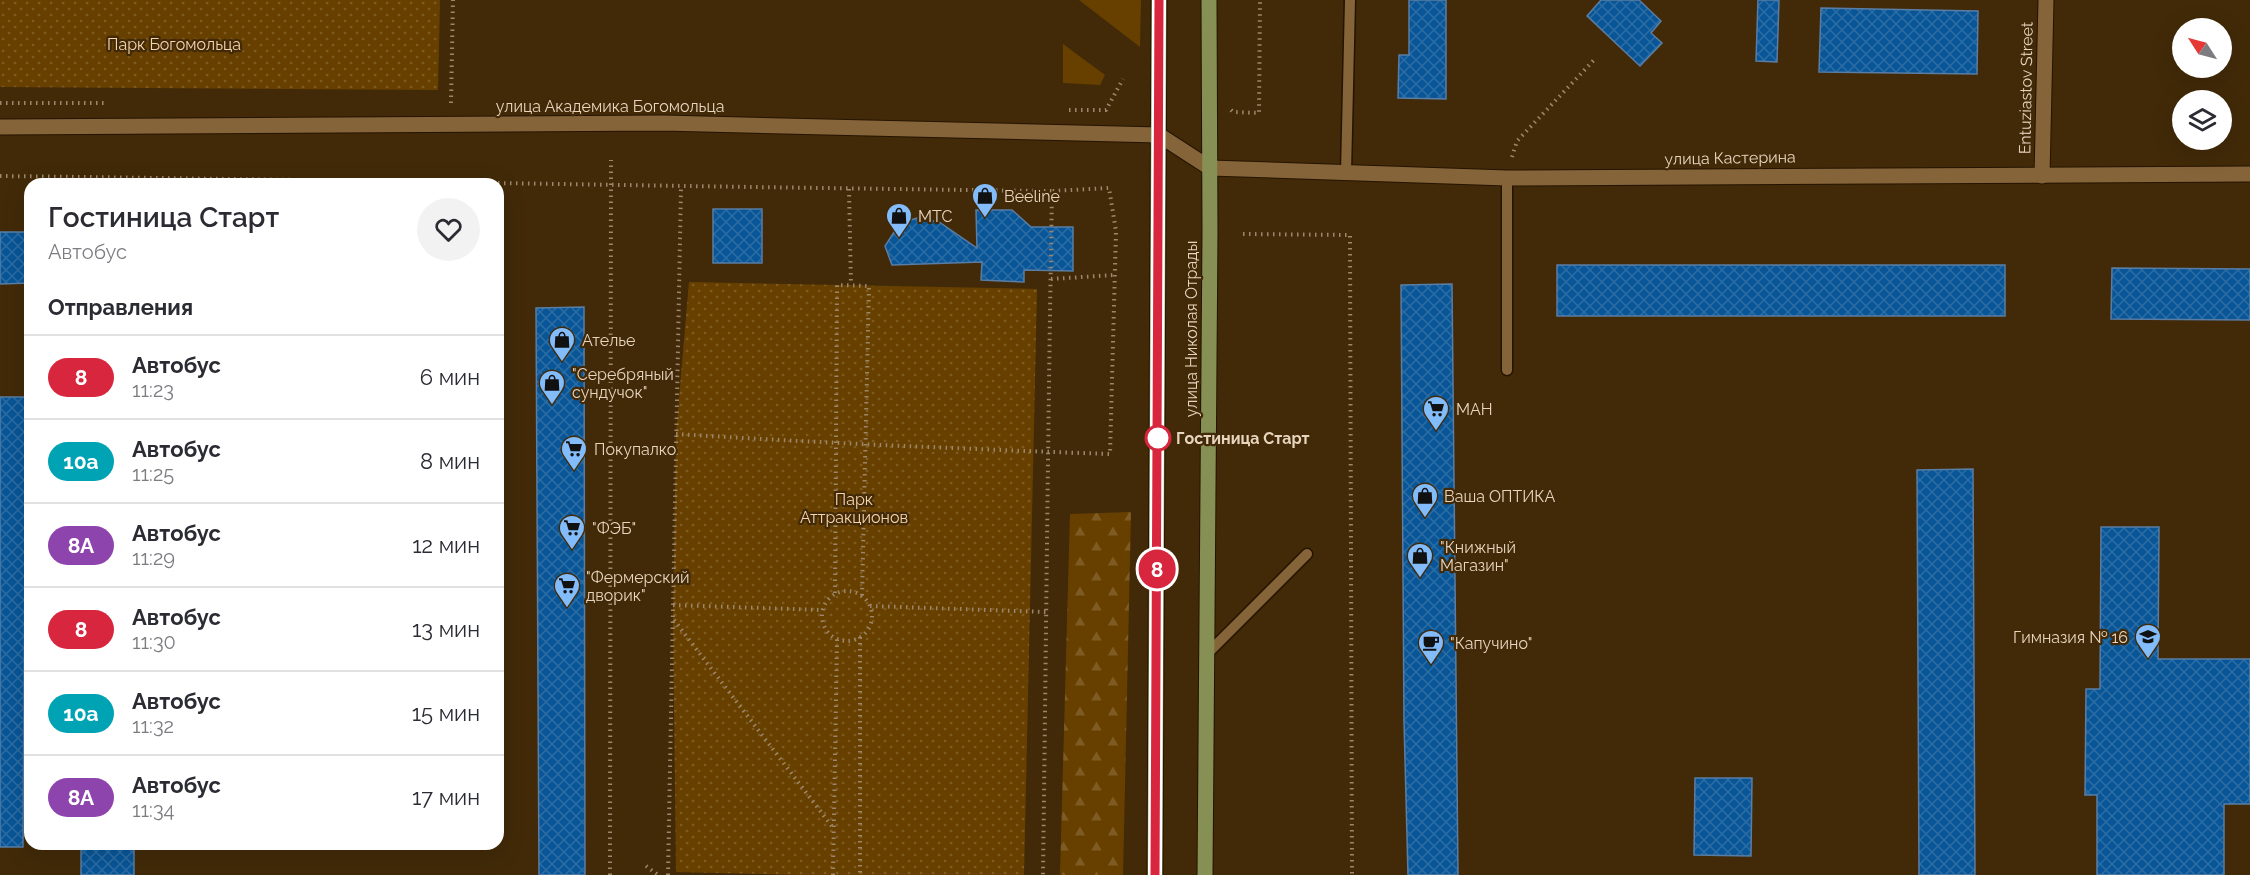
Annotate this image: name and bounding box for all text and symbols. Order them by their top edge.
north arrow [2172,18,2232,78]
map controls [2172,18,2232,150]
street label: Entuziastov Street [2015,21,2037,154]
park label: Парк Богомольца [107,35,241,54]
button: layers [2172,90,2232,150]
street label: улица Академика Богомольца [496,97,724,116]
street label: улица Кастерина [1664,147,1796,169]
shop icon: Beeline [970,181,1000,219]
place label: Beeline [1004,187,1060,206]
button: heart [417,198,480,261]
text: Гостиница Старт [48,201,279,234]
shop icon: МТС [884,201,914,239]
place label: МТС [918,207,952,226]
text: Автобус [48,240,127,264]
street label: улица Николая Отрады [1182,241,1201,417]
text: Отправления [48,294,193,320]
shop icon: Ателье [547,325,577,363]
place label: Ателье [582,331,635,350]
text: Автобус [132,352,221,378]
text: 6 мин [420,364,480,390]
text: 8 [75,365,87,390]
place label: "Серебряный сундучок" [572,365,674,402]
shop icon: "Серебряный сундучок" [537,368,567,406]
text: 11:23 [132,378,174,402]
supermarket icon: МАН [1421,394,1451,432]
place label: МАН [1456,400,1493,419]
marker: Гостиница Старт [1145,425,1171,451]
place label: Гостиница Старт [1176,429,1310,448]
supermarket icon: Покупалко [559,434,589,472]
text: Автобус [132,436,221,462]
place label: Покупалко [594,440,676,459]
text: 8 мин [420,448,480,474]
text: 10а [63,449,99,474]
text: 11:25 [132,462,174,486]
shop icon: Ваша ОПТИКА [1410,481,1440,519]
place label: Ваша ОПТИКА [1444,487,1555,506]
park label: Парк Аттракционов [800,490,908,527]
supermarket icon: "ФЭБ" [557,513,587,551]
place label: "ФЭБ" [592,519,636,538]
text: Автобус [132,520,221,546]
text: 12 мин [412,532,480,558]
text: 8А [68,533,94,558]
place label: "Книжный Магазин" [1440,538,1516,575]
shop icon: "Книжный Магазин" [1405,541,1435,579]
text: 11:29 [132,546,175,570]
line badge: 8 [1138,550,1176,588]
text: 8 [1151,557,1163,582]
place label: "Фермерский дворик" [586,568,690,605]
supermarket icon: "Фермерский дворик" [552,571,582,609]
text: Автобус [132,604,221,630]
text: 13 мин [412,616,480,642]
text: 8 [75,617,87,642]
school or university icon: Гимназия № 16 [2133,622,2163,660]
cafe icon: "Капучино" [1416,628,1446,666]
place label: Гимназия № 16 [2013,628,2128,647]
text: 11:30 [132,630,176,654]
place label: "Капучино" [1450,634,1532,653]
text: Автобус [132,688,221,714]
text: 15 мин [412,700,480,726]
text: 10а [63,701,99,726]
text: 11:32 [132,714,174,738]
text: Автобус [132,772,221,798]
text: 17 мин [412,784,480,810]
text: 8А [68,785,94,810]
text: 11:34 [132,798,174,822]

